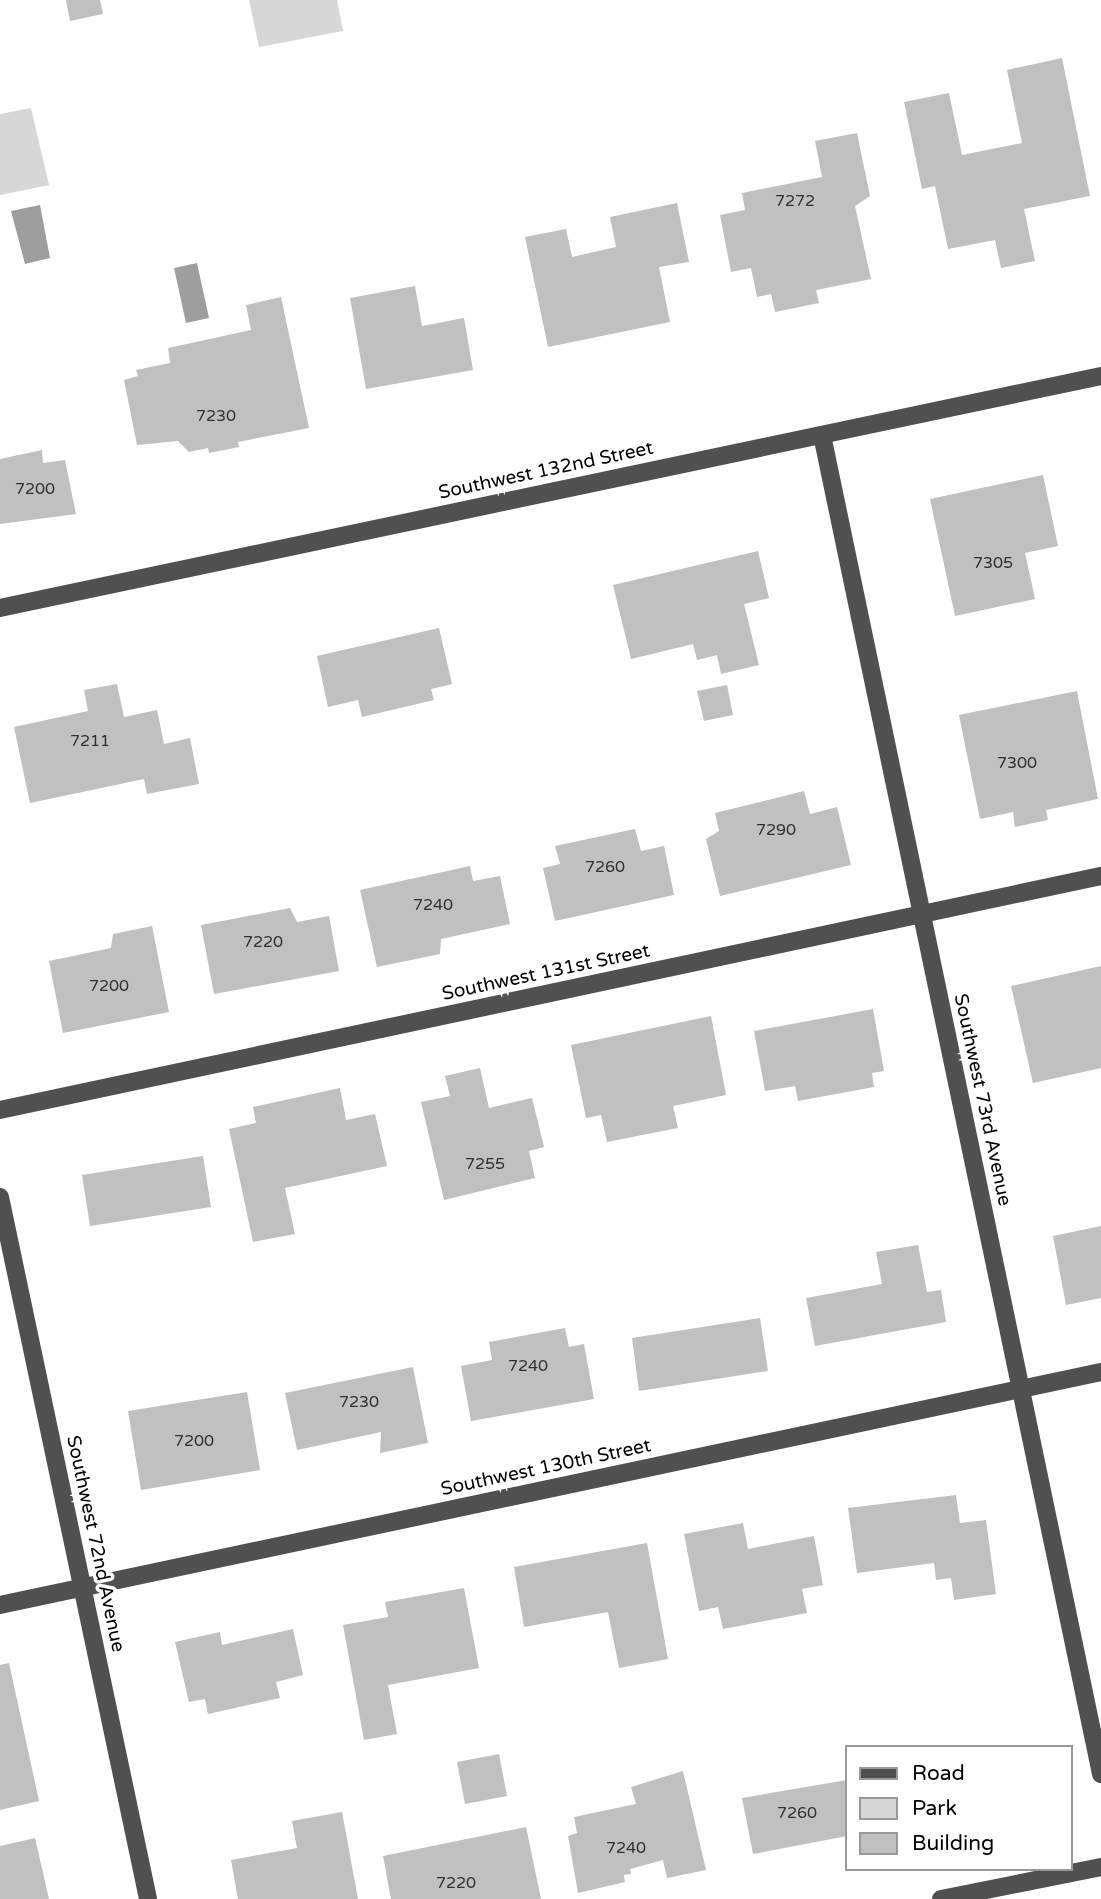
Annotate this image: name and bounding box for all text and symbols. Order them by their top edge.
house number: 7272 [775,191,815,211]
house number: 7230 [196,406,236,426]
street label: Southwest 132nd Street [437,437,655,505]
house number: 7200 [15,479,55,499]
house number: 7305 [973,553,1013,573]
house number: 7211 [70,731,110,751]
house number: 7300 [997,753,1037,773]
house number: 7290 [756,820,796,840]
house number: 7260 [585,857,625,877]
house number: 7240 [413,895,453,915]
house number: 7220 [243,932,283,952]
street label: Southwest 131st Street [440,940,652,1006]
house number: 7200 [89,976,129,996]
street label: Southwest 73rd Avenue [948,992,1016,1208]
house number: 7255 [465,1154,505,1174]
house number: 7240 [508,1356,548,1376]
house number: 7230 [339,1392,379,1412]
house number: 7200 [174,1431,214,1451]
street label: Southwest 72nd Avenue [61,1434,129,1654]
street label: Southwest 130th Street [439,1435,653,1501]
legend [846,1745,1073,1871]
text: Road [912,1761,965,1786]
text: Park [912,1796,957,1821]
house number: 7260 [777,1803,817,1823]
text: Building [912,1831,994,1856]
house number: 7240 [606,1838,646,1858]
house number: 7220 [436,1873,476,1893]

